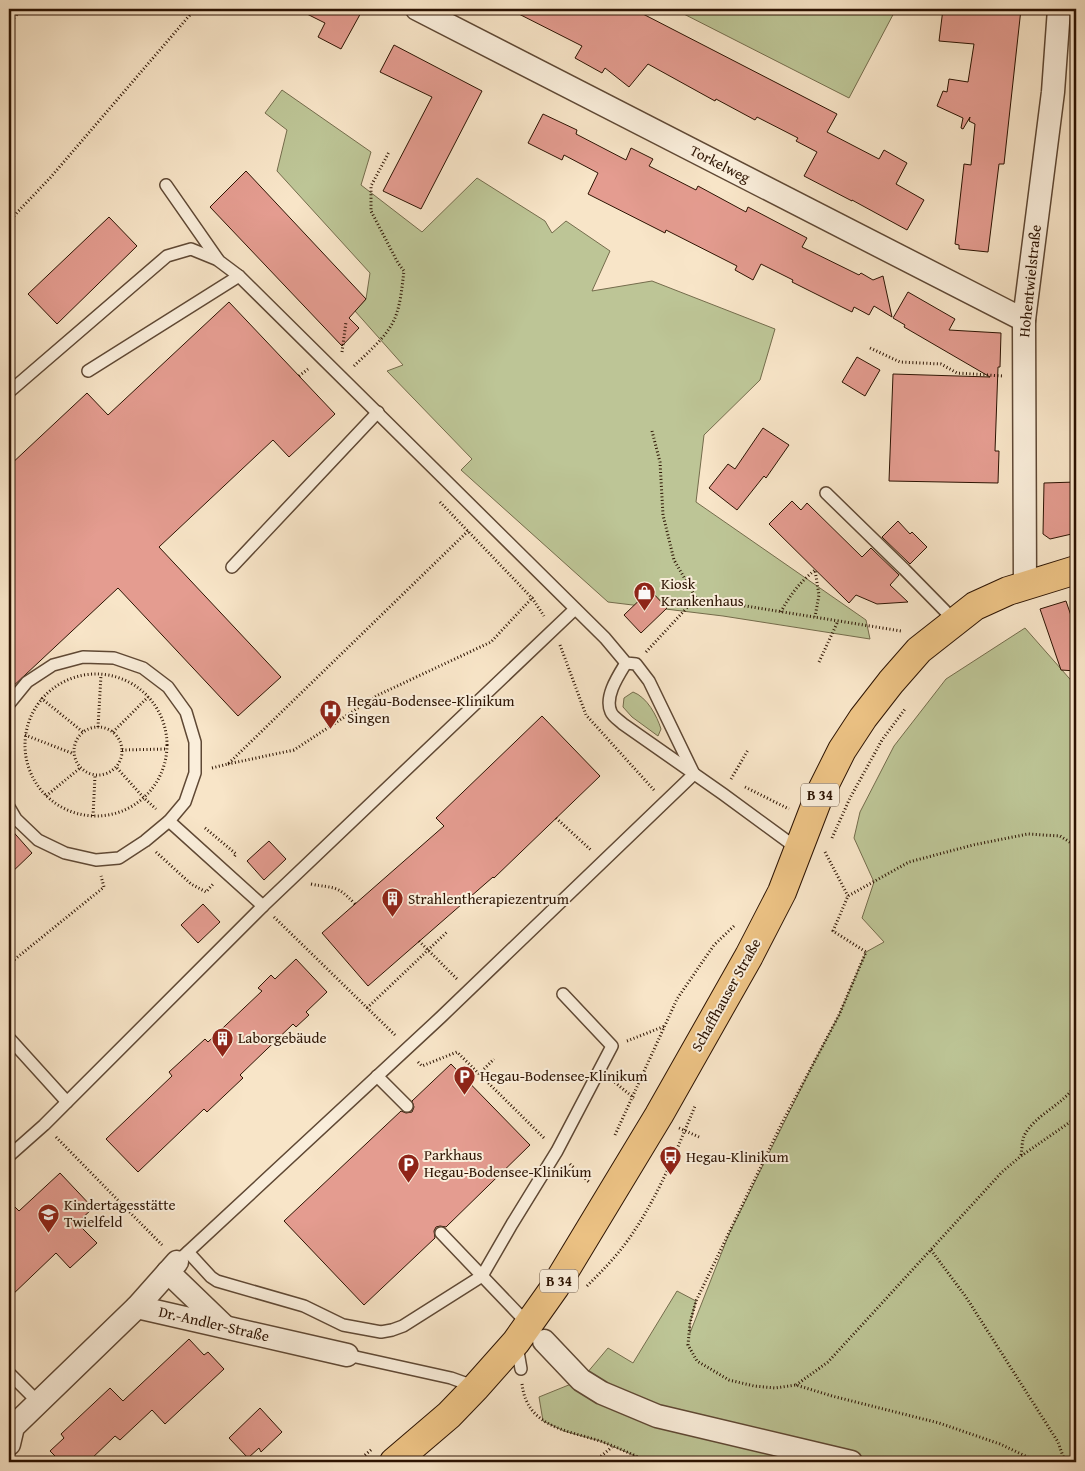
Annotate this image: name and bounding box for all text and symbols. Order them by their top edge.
street label: Torkelweg [686,139,754,188]
street label: Hohentwielstraße [1013,224,1046,338]
place label: Kiosk Krankenhaus [661,573,744,611]
shop icon: Kiosk Krankenhaus [633,581,657,612]
place label: Hegau-Bodensee-Klinikum Singen [347,690,515,728]
hospital icon: Hegau-Bodensee-Klinikum Singen [319,698,343,729]
road number: B 34 [801,784,839,806]
building icon: Strahlentherapiezentrum [380,887,404,918]
place label: Strahlentherapiezentrum [408,888,570,909]
street label: Schaffhauser Straße [686,934,765,1055]
building icon: Laborgebäude [210,1026,234,1057]
place label: Laborgebäude [238,1027,327,1048]
parking icon: Hegau-Bodensee-Klinikum [452,1064,476,1095]
place label: Hegau-Bodensee-Klinikum [480,1065,648,1086]
place label: Parkhaus Hegau-Bodensee-Klinikum [424,1144,592,1182]
bus stop icon: Hegau-Klinikum [658,1145,682,1176]
place label: Hegau-Klinikum [686,1146,789,1167]
parking icon: Parkhaus Hegau-Bodensee-Klinikum [396,1152,420,1183]
place label: Kindertagesstätte Twielfeld [64,1194,176,1232]
school or university icon: Kindertagesstätte Twielfeld [36,1202,60,1233]
road number: B 34 [540,1270,578,1292]
street label: Dr.-Andler-Straße [157,1301,271,1346]

